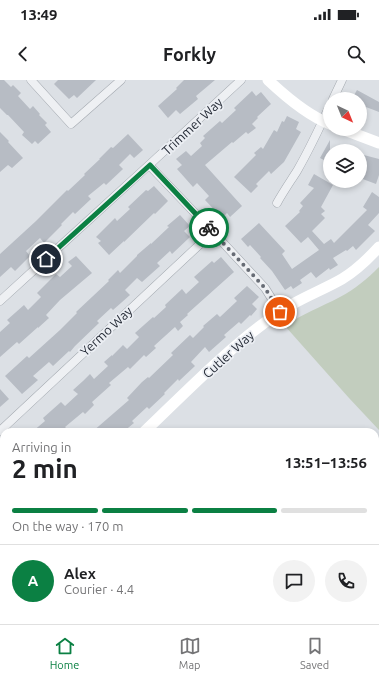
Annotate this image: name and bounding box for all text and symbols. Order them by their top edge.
text: 13:49 [20,6,58,23]
icon: back [12,43,34,65]
icon: search [345,43,367,65]
text: Forkly [163,44,216,64]
north arrow [323,92,367,136]
map controls [323,92,367,188]
street label: Trimmer Way [159,95,225,157]
button: layers [323,144,367,188]
courier [189,208,229,248]
icon: bike [198,217,220,239]
pin [29,242,63,276]
icon: home [35,248,57,270]
pin [263,295,297,329]
icon: bag [269,301,291,323]
street label: Yermo Way [77,304,135,358]
street label: Cutler Way [200,328,256,380]
text: Arriving in [12,440,71,454]
text: 2 min [12,454,78,483]
text: 13:51–13:56 [284,454,367,471]
text: On the way · 170 m [12,519,124,533]
button: chat [273,560,315,602]
button: phone [325,560,367,602]
text: Alex [64,565,96,582]
text: A [28,572,38,589]
text: Courier · 4.4 [64,582,134,596]
tab: Home [50,635,79,671]
tab: Map [179,635,201,671]
tab: Saved [300,635,329,671]

